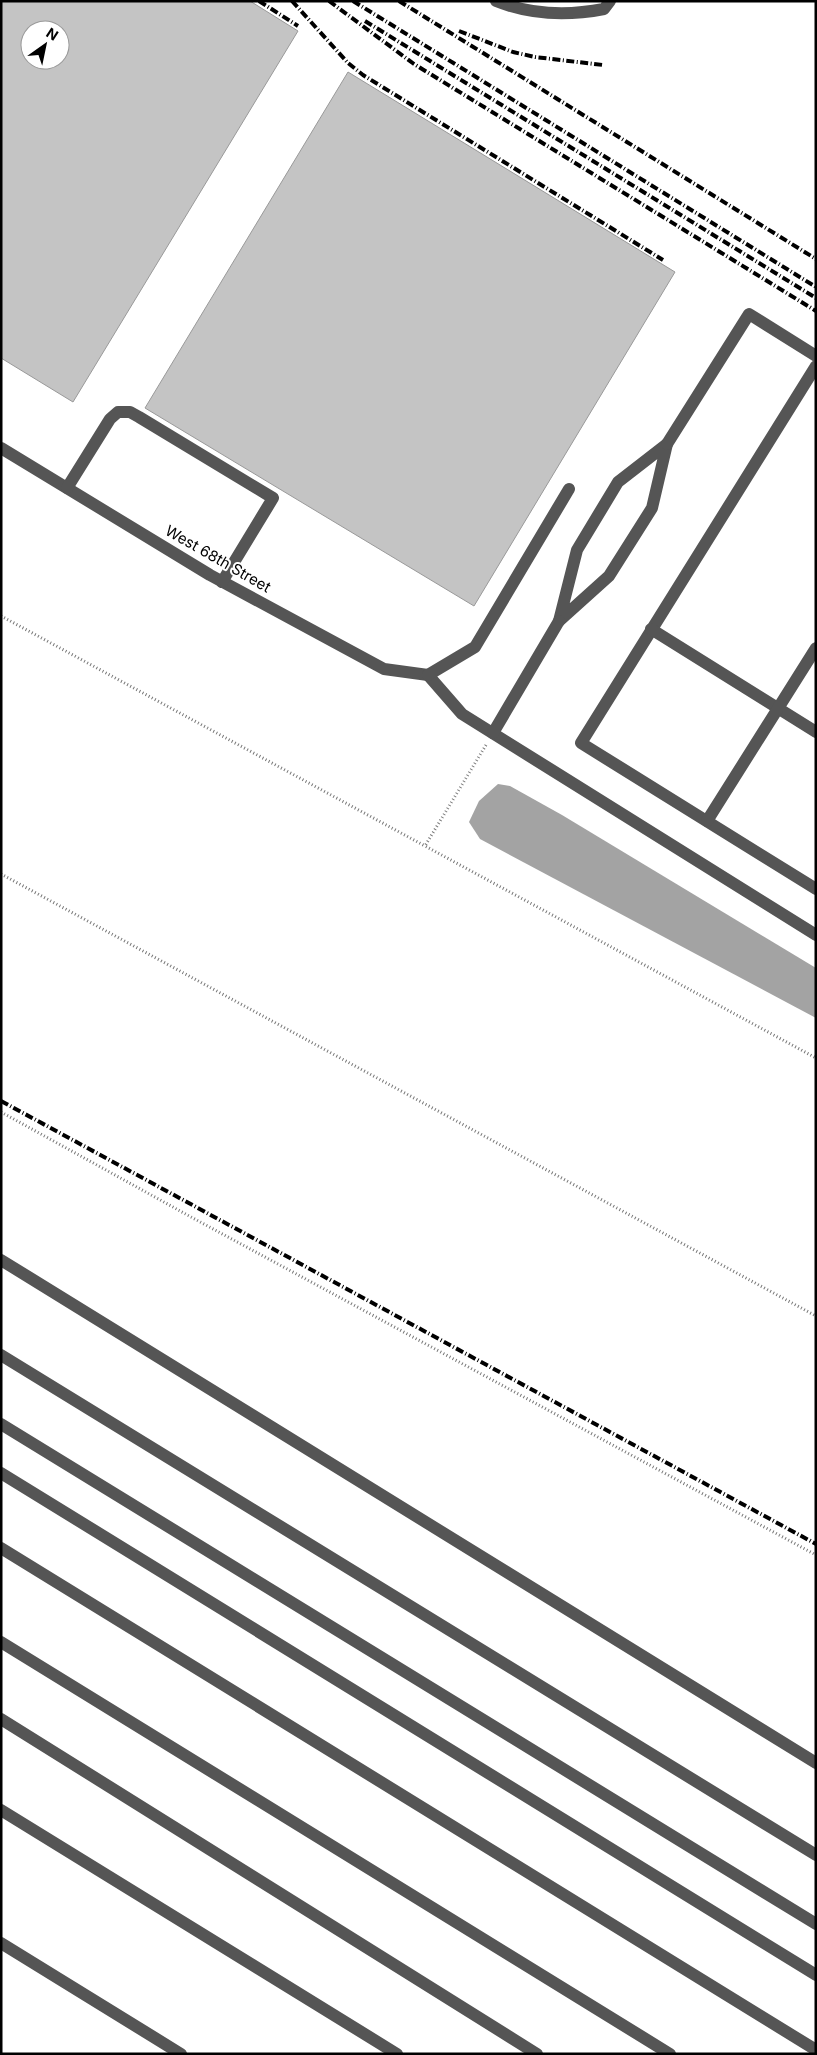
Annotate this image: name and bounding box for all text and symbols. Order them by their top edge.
north arrow [20,20,70,70]
text: N [43,24,61,44]
street label: West 68th Street [162,521,274,597]

